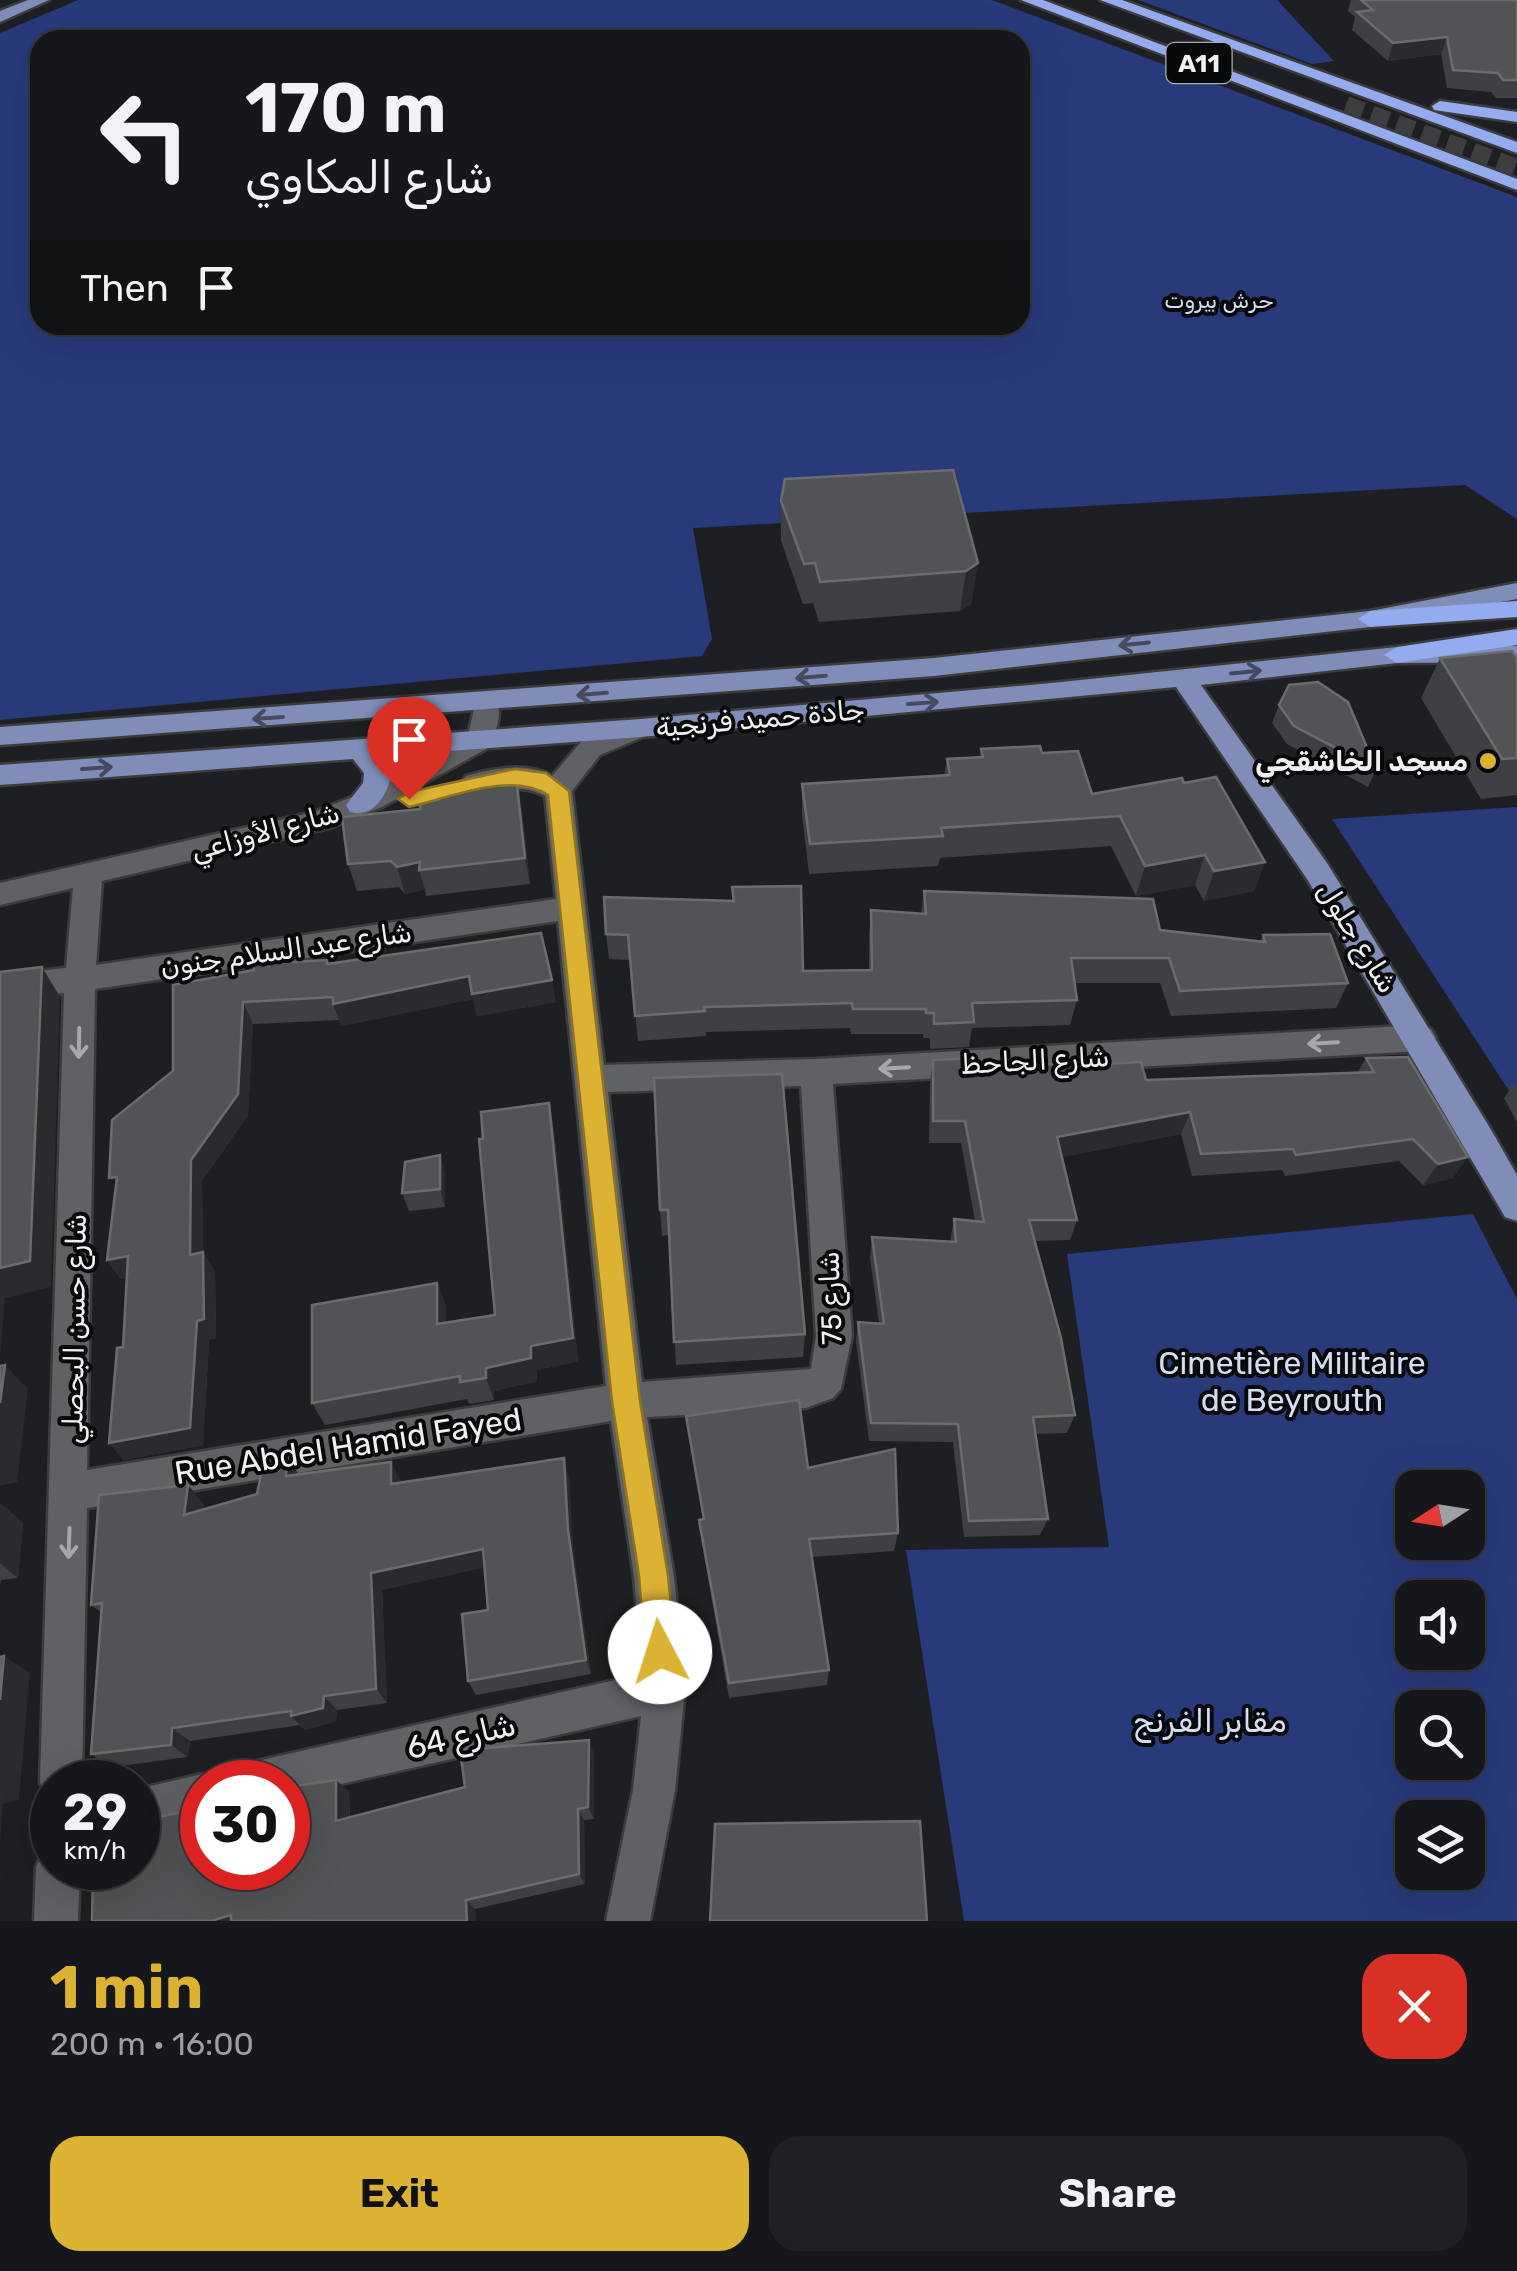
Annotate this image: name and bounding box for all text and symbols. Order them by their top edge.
road number: A11 [1166,43,1232,83]
text: 170 m [245,67,447,150]
icon: left [80,70,210,200]
text: شارع المكاوي [245,151,494,204]
icon: arrive [189,260,244,315]
text: Then [80,265,169,311]
park label: حرش بيروت [1164,287,1274,314]
one-way arrow [1118,635,1151,654]
one-way arrow [1230,662,1262,681]
one-way arrow [795,667,827,686]
one-way arrow [576,685,609,704]
street label: جادة حميد فرنجية [654,693,866,744]
one-way arrow [906,694,938,713]
pin [367,697,452,800]
one-way arrow [252,709,284,728]
icon: arrive [382,712,437,767]
place label: مسجد الخاشقجي [1255,745,1468,783]
marker: مسجد الخاشقجي [1477,750,1499,772]
one-way arrow [81,758,113,777]
street label: شارع الأوزاعي [187,796,344,872]
street label: شارع جلول [1308,876,1405,1001]
street label: شارع عبد السلام جنون [158,915,414,986]
one-way arrow [70,1026,88,1059]
one-way arrow [1308,1034,1340,1053]
street label: شارع الجاحظ [960,1040,1110,1084]
one-way arrow [878,1059,910,1078]
street label: شارع حسن البحصلي [56,1213,98,1445]
street label: شارع 75 [812,1250,852,1345]
park label: Cimetière Militaire de Beyrouth [1158,1344,1426,1419]
street label: Rue Abdel Hamid Fayed [172,1400,524,1492]
north arrow [1395,1470,1485,1560]
map controls [1395,1470,1485,1890]
one-way arrow [59,1527,78,1559]
button: sound [1395,1580,1485,1670]
position arrow [608,1600,712,1704]
button: search [1395,1690,1485,1780]
park label: مقابر الفرنج [1133,1702,1287,1744]
street label: شارع 64 [403,1705,520,1770]
speed limit sign: 30 [180,1760,310,1890]
text: 29 [63,1783,127,1843]
button: layers [1395,1800,1485,1890]
text: km/h [64,1836,126,1865]
text: 1 min [50,1952,203,2023]
button: close [1362,1954,1467,2059]
text: 200 m · 16:00 [50,2025,254,2063]
button: Exit [50,2136,749,2251]
button: Share [769,2136,1467,2251]

